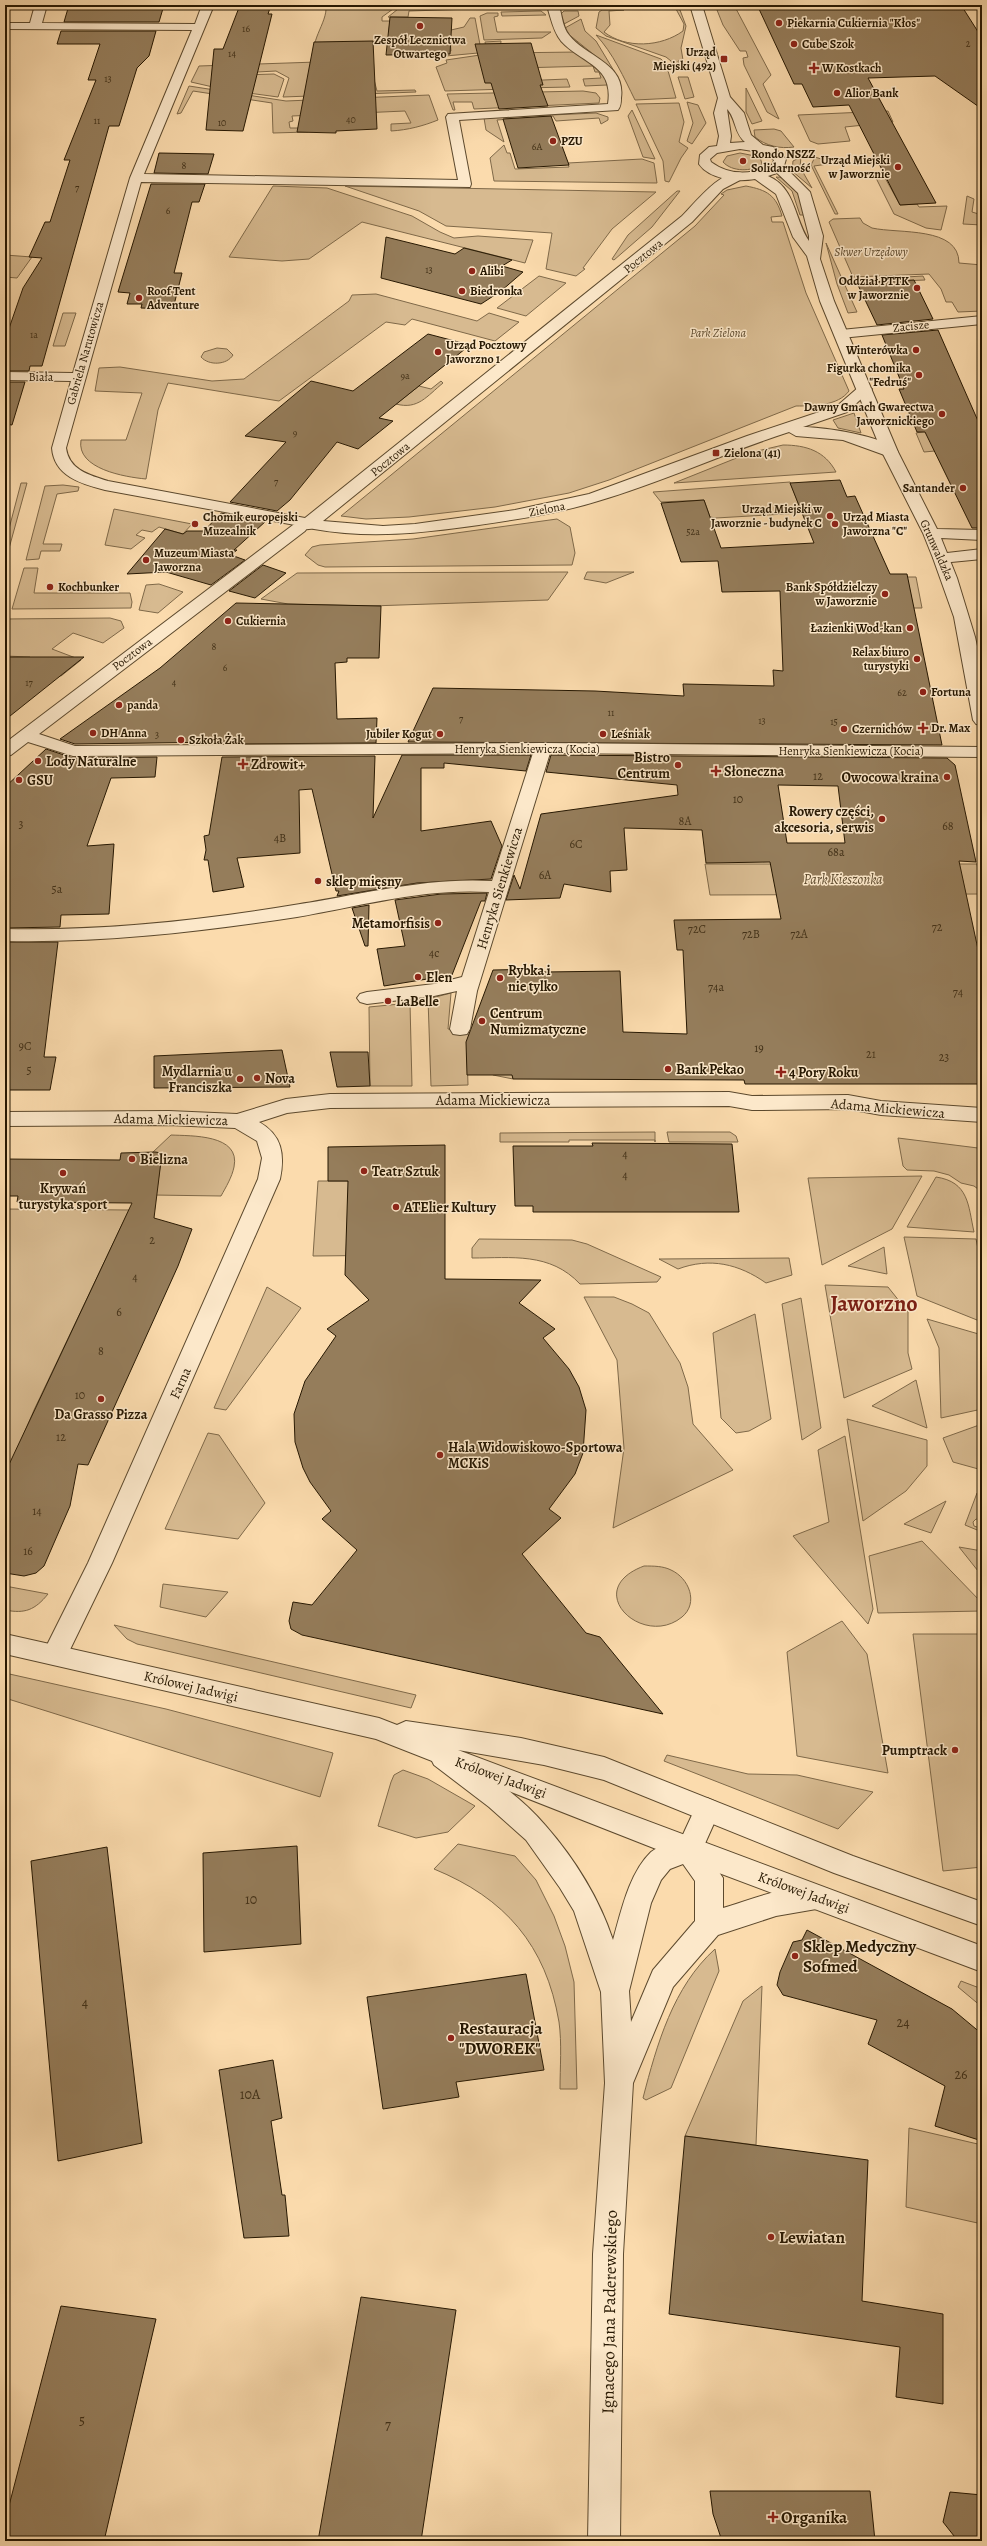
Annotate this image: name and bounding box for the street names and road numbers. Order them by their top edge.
street label: Pocztowa [620,235,666,277]
street label: Gabriela Narutowicza [63,299,108,406]
street label: Zacisze [892,316,930,336]
street label: Biała [29,369,54,385]
street label: Pocztowa [367,438,413,480]
street label: Zielona [527,498,567,520]
street label: Grunwaldzka [916,517,958,583]
street label: Pocztowa [109,633,156,674]
street label: Henryka Sienkiewicza (Kocia) [454,741,600,757]
street label: Henryka Sienkiewicza (Kocia) [778,743,924,759]
street label: Henryka Sienkiewicza [472,824,527,952]
street label: Adama Mickiewicza [435,1091,551,1110]
street label: Adama Mickiewicza [829,1094,946,1123]
street label: Adama Mickiewicza [113,1109,229,1130]
street label: Farna [165,1364,196,1402]
street label: Królowej Jadwigi [142,1666,240,1707]
street label: Królowej Jadwigi [452,1752,549,1803]
street label: Królowej Jadwigi [755,1867,852,1918]
street label: Ignacego Jana Paderewskiego [596,2210,623,2414]

